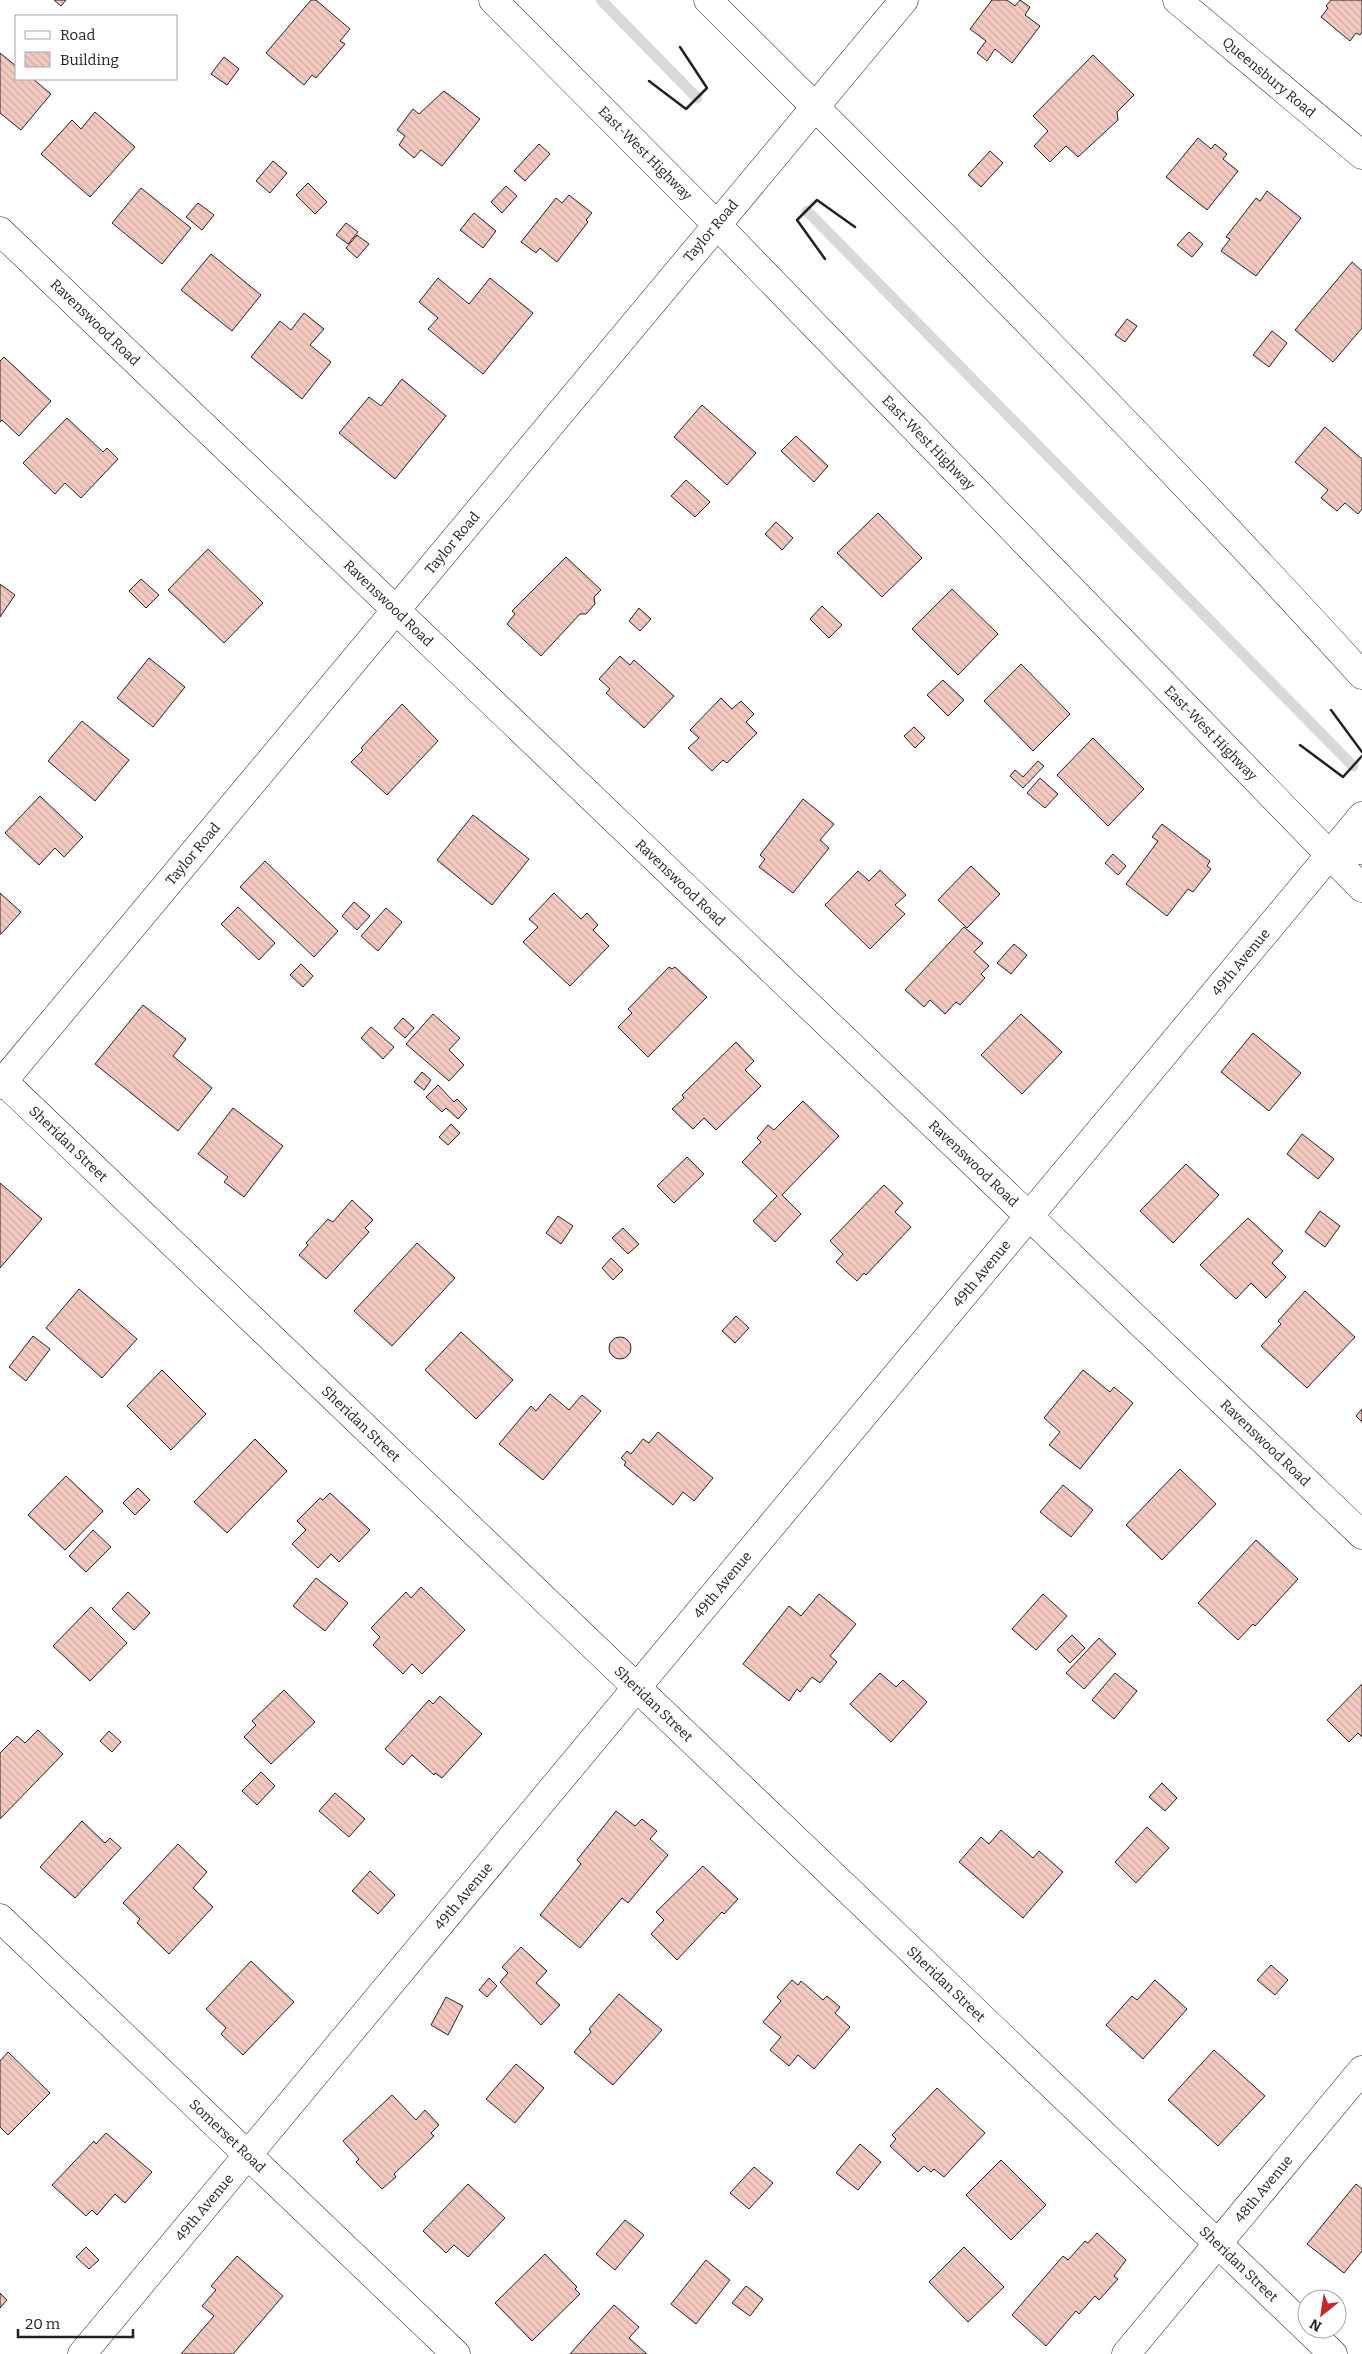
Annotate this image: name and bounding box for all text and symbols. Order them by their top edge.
legend [15,15,178,80]
text: Road [60,26,95,44]
street label: Queensbury Road [1219,33,1319,121]
text: Building [60,51,119,69]
street label: East-West Highway [595,102,696,204]
street label: Taylor Road [680,196,742,266]
street label: Ravenswood Road [47,275,144,369]
street label: East-West Highway [879,391,979,494]
street label: Taylor Road [421,508,483,577]
street label: Ravenswood Road [340,556,437,650]
street label: East-West Highway [1161,682,1261,784]
street label: Taylor Road [162,819,224,888]
street label: Ravenswood Road [632,836,729,929]
street label: 49th Avenue [1208,925,1273,999]
street label: Sheridan Street [26,1102,111,1185]
street label: Ravenswood Road [925,1116,1022,1210]
street label: 49th Avenue [949,1236,1014,1310]
street label: Sheridan Street [318,1382,404,1465]
street label: Ravenswood Road [1217,1396,1314,1489]
street label: 49th Avenue [690,1548,755,1622]
street label: Sheridan Street [611,1662,697,1745]
street label: 49th Avenue [430,1859,496,1933]
street label: Sheridan Street [904,1942,989,2025]
street label: Somerset Road [186,2095,269,2176]
street label: 48th Avenue [1231,2152,1296,2226]
street label: 49th Avenue [171,2170,237,2244]
street label: Sheridan Street [1196,2222,1282,2305]
north arrow [1297,2289,1347,2339]
scale bar [18,2306,132,2338]
text: 20 m [25,2315,61,2333]
text: N [1307,2315,1325,2335]

